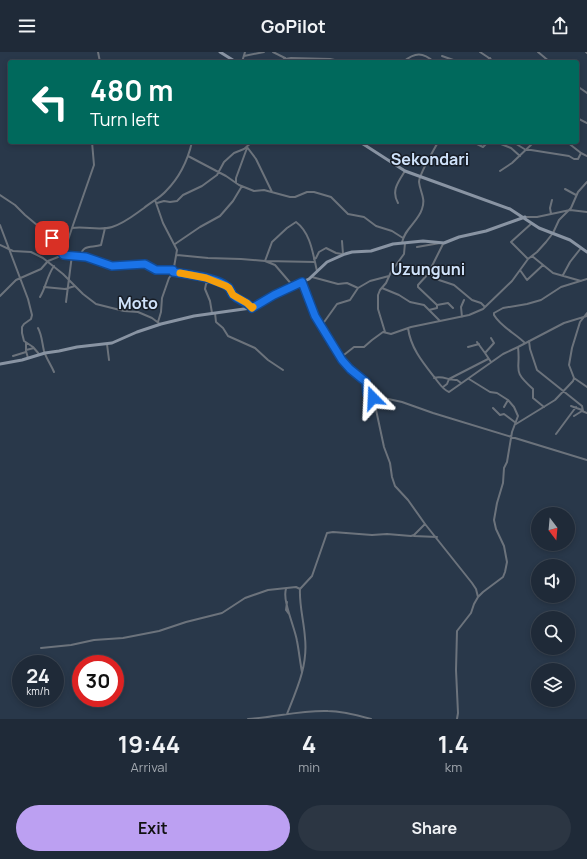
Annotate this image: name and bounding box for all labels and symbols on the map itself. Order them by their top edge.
district label: Sekondari [391,148,469,170]
pin [35,221,69,255]
district label: Uzunguni [391,258,465,280]
district label: Moto [118,292,158,314]
position arrow [352,377,394,419]
north arrow [531,507,575,551]
speed limit sign: 30 [72,655,124,707]

